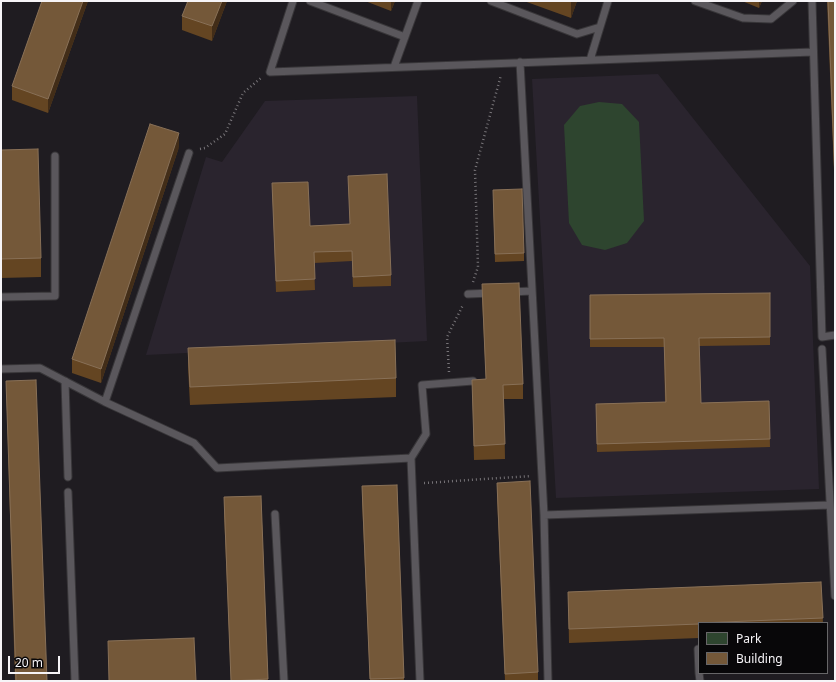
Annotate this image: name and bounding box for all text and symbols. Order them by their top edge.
legend [698,622,828,674]
text: Park [736,630,761,647]
scale bar [10,648,62,674]
text: Building [736,650,783,667]
text: 20 m [15,654,43,671]

